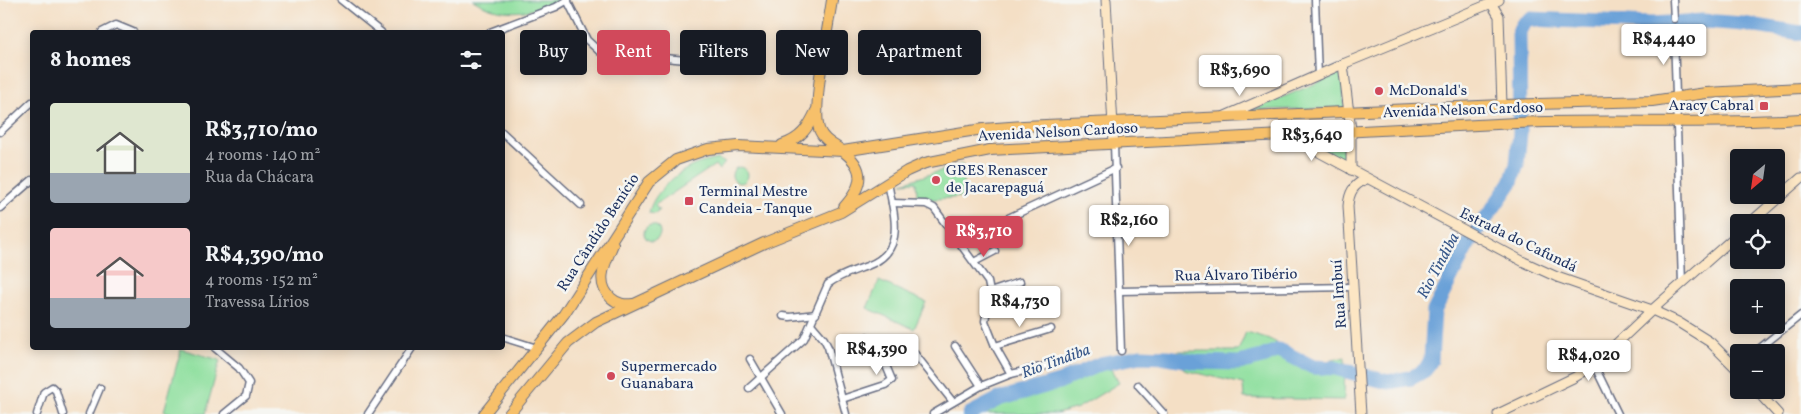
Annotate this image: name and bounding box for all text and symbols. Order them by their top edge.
pin: R$4,440 [1618,23,1710,66]
text: R$4,440 [1632,29,1696,51]
chip: Buy [520,30,587,75]
chip: Rent [597,30,670,75]
chip: Filters [680,30,766,75]
chip: New [776,30,848,75]
chip: Apartment [858,30,981,75]
text: 8 homes [50,46,131,75]
icon: filters [457,46,485,74]
pin: R$3,690 [1194,54,1286,97]
text: R$3,690 [1210,60,1270,82]
place label: McDonald's [1389,81,1467,102]
marker: McDonald's [1373,85,1385,97]
place label: Aracy Cabral [1669,96,1754,117]
street label: Avenida Nelson Cardoso [1382,98,1544,124]
marker: Aracy Cabral [1758,100,1770,112]
text: R$3,710/mo [205,116,318,145]
street label: Avenida Nelson Cardoso [977,118,1139,148]
pin: R$3,640 [1266,120,1358,162]
icon: home [90,123,150,183]
text: R$3,640 [1282,125,1342,147]
text: 4 rooms · 140 m² [205,145,320,167]
north arrow [1730,149,1785,204]
map controls [1730,149,1785,399]
place label: GRES Renascer de Jacarepaguá [946,161,1048,199]
text: Rua da Chácara [205,167,314,189]
street label: Rua Cândido Benício [553,170,645,296]
marker: GRES Renascer de Jacarepaguá [930,174,942,186]
place label: Terminal Mestre Candeia - Tanque [699,182,812,220]
marker: Terminal Mestre Candeia - Tanque [683,195,695,207]
street label: Estrada do Cafundá [1456,203,1580,279]
pin: R$2,160 [1083,204,1175,247]
text: R$2,160 [1100,210,1158,232]
button: locate [1730,214,1785,269]
pin: R$3,710 [938,216,1030,258]
text: R$3,710 [956,221,1012,243]
water label: Rio Tindiba [1412,229,1466,303]
text: R$4,390/mo [205,241,324,270]
icon: home [90,248,150,308]
street label: Rua Imbuí [1327,258,1353,329]
street label: Rua Álvaro Tibério [1174,264,1298,288]
text: 4 rooms · 152 m² [205,270,318,292]
button: + [1730,279,1785,334]
pin: R$4,730 [974,286,1066,328]
text: R$4,730 [990,291,1050,313]
text: Travessa Lírios [205,292,309,314]
pin: R$4,390 [831,334,923,376]
text: R$4,390 [847,339,907,361]
water label: Rio Tindiba [1019,339,1094,385]
pin: R$4,020 [1543,340,1635,382]
button: − [1730,344,1785,399]
text: R$4,020 [1558,345,1620,367]
place label: Supermercado Guanabara [621,357,717,395]
marker: Supermercado Guanabara [605,370,617,382]

